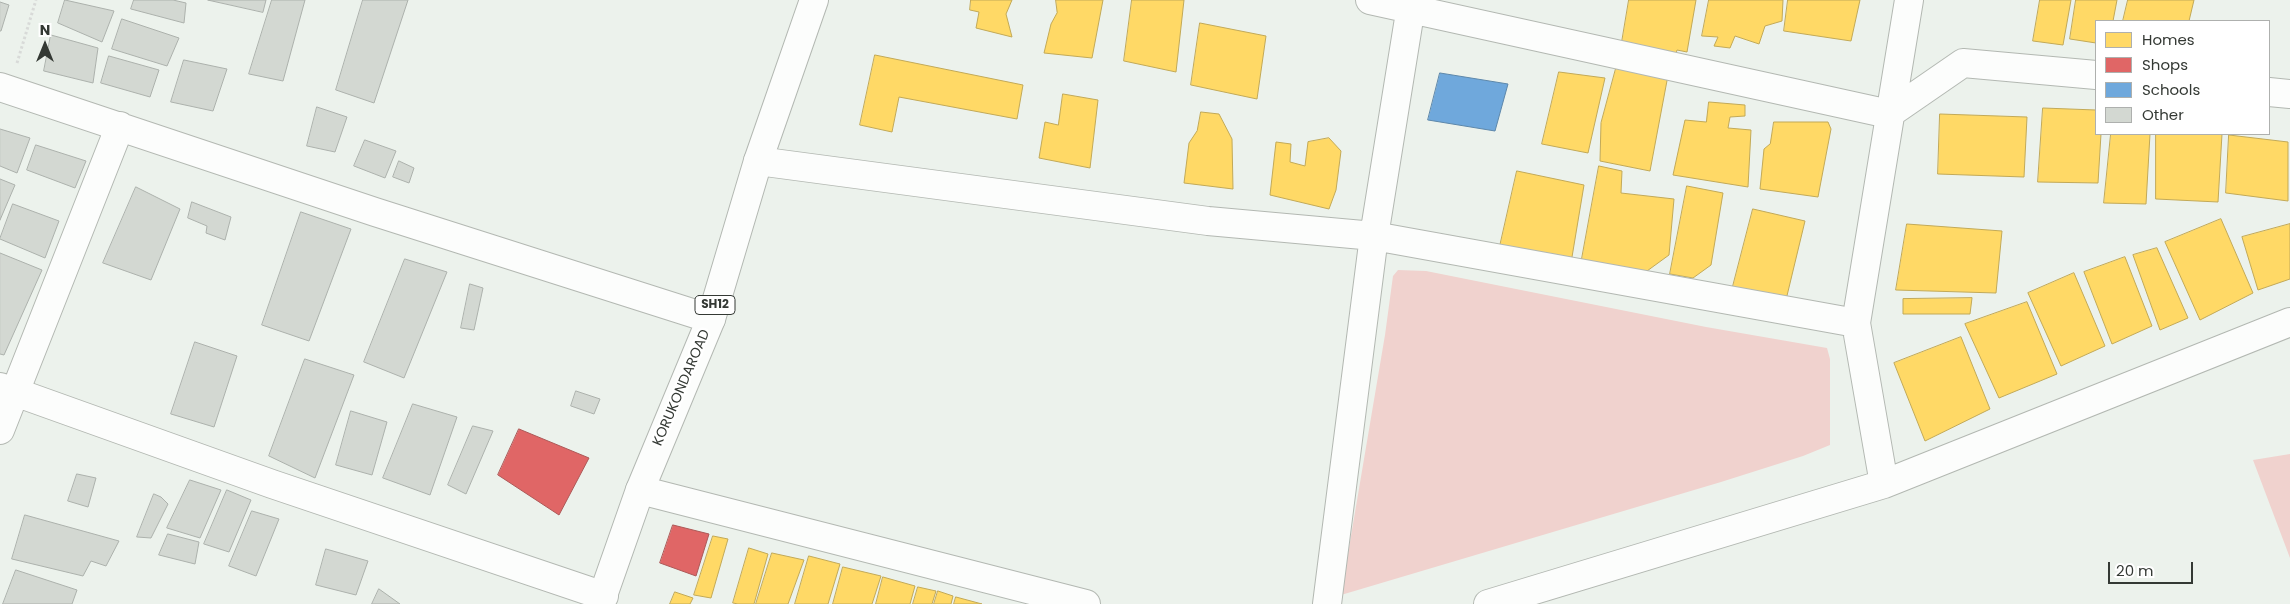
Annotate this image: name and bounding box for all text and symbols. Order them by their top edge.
north arrow [20,20,70,70]
text: N [40,20,50,40]
legend [2095,20,2270,135]
text: Homes [2142,29,2195,50]
text: Shops [2142,54,2188,75]
text: Schools [2142,79,2200,100]
text: Other [2142,104,2184,125]
road number: SH12 [695,296,735,314]
street label: KORUKONDAROAD [650,327,714,449]
scale bar [2110,552,2195,584]
text: 20 m [2116,560,2154,581]

